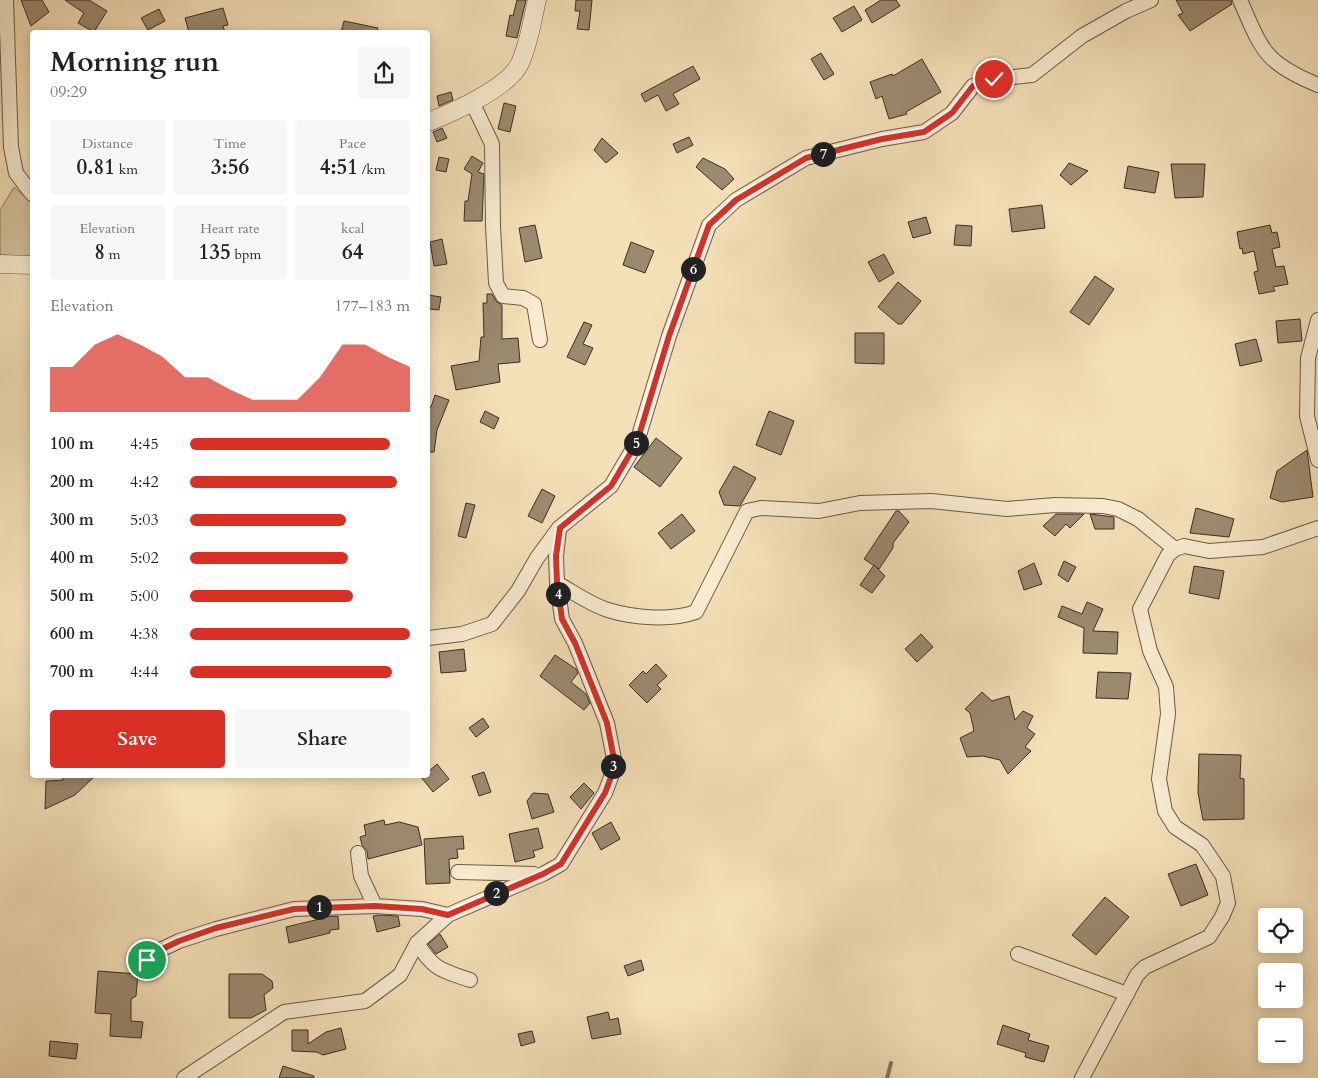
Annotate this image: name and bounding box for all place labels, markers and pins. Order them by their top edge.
pin [973,58,1015,100]
pin: 7 [810,142,836,166]
pin: 6 [680,256,706,282]
pin: 5 [624,430,648,456]
pin: 4 [546,582,570,606]
pin: 3 [600,754,626,778]
pin: 2 [484,880,508,906]
pin: 1 [306,894,332,920]
pin [126,939,168,981]

